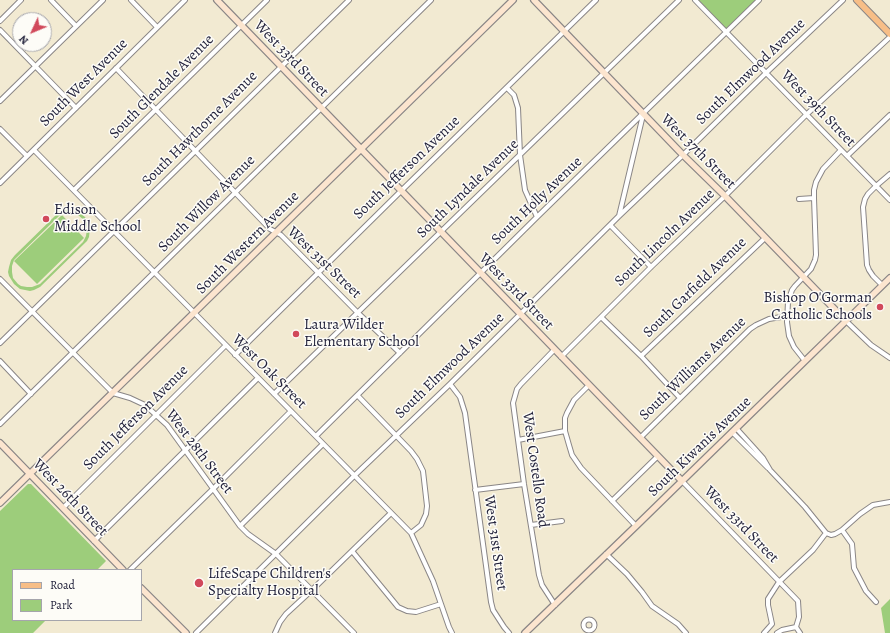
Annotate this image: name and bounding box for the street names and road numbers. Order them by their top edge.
street label: South Elmwood Avenue [693,15,809,129]
street label: West 33rd Street [250,17,332,101]
street label: South Glendale Avenue [106,31,218,143]
street label: South West Avenue [36,35,132,131]
street label: South Hawthorne Avenue [138,67,262,191]
street label: West 39th Street [777,67,859,151]
street label: West 37th Street [657,111,739,193]
street label: South Jefferson Avenue [350,112,464,224]
street label: South Lyndale Avenue [413,136,523,242]
street label: South Willow Avenue [155,152,259,256]
street label: South Holly Avenue [488,153,586,249]
street label: South Lincoln Avenue [611,186,719,290]
street label: South Western Avenue [193,188,303,298]
street label: West 31st Street [283,223,365,303]
street label: South Garfield Avenue [640,234,750,342]
street label: West 33rd Street [475,250,557,334]
street label: South Elmwood Avenue [392,309,508,423]
street label: South Williams Avenue [636,313,750,425]
street label: West Oak Street [228,331,310,413]
street label: South Jefferson Avenue [80,362,192,474]
street label: South Kiwanis Avenue [645,393,755,501]
street label: West 28th Street [161,406,237,498]
street label: West Costello Road [518,411,552,529]
street label: West 26th Street [29,456,111,540]
street label: West 33rd Street [700,483,782,567]
street label: West 31st Street [479,494,511,592]

